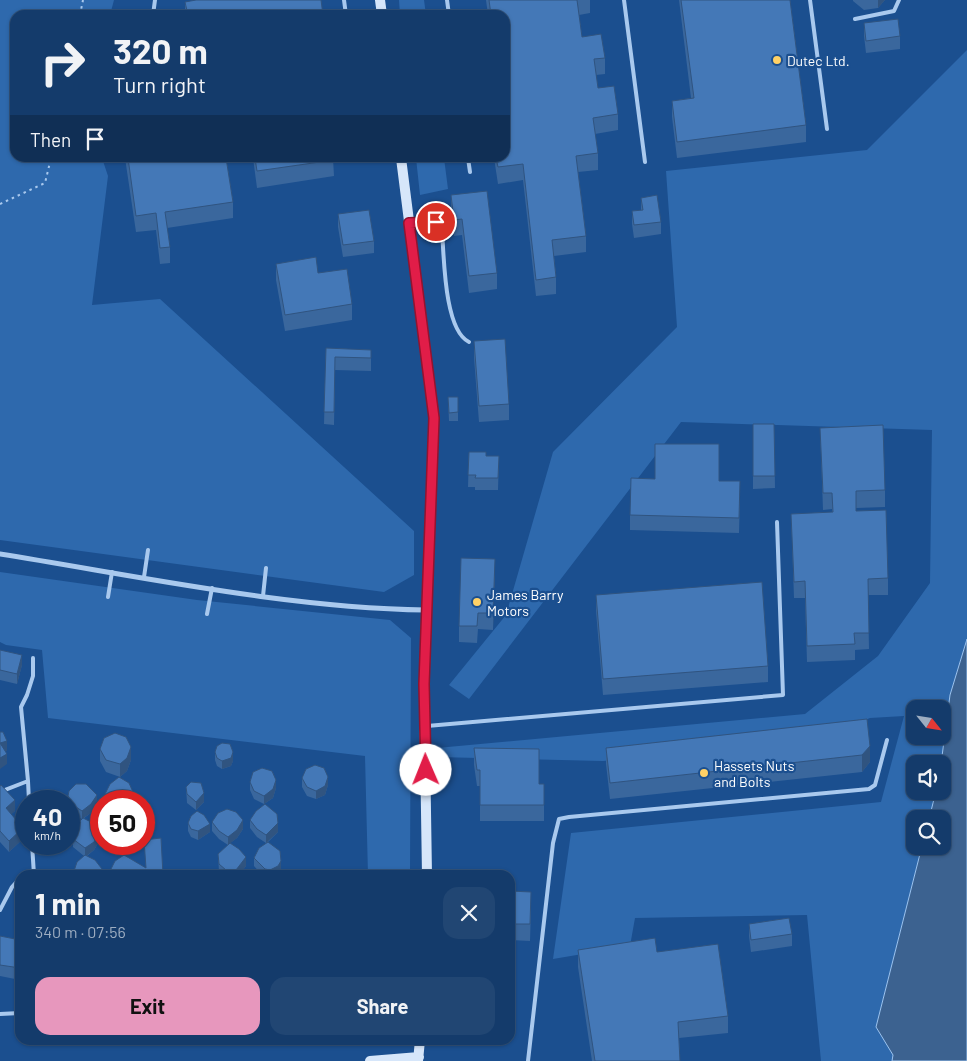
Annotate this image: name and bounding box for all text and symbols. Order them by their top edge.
text: 320 m [113,29,208,71]
icon: right [30,30,95,95]
place label: Dutec Ltd. [787,52,850,69]
marker: Dutec Ltd. [771,54,783,66]
text: Turn right [113,71,206,97]
icon: arrive [81,125,109,153]
text: Then [30,128,71,151]
pin [415,201,457,243]
icon: arrive [422,208,450,236]
place label: James Barry Motors [487,586,564,619]
marker: James Barry Motors [471,596,483,608]
north arrow [906,700,951,745]
map controls [906,700,951,855]
position arrow [399,743,451,795]
button: sound [906,755,951,800]
place label: Hassets Nuts and Bolts [714,757,795,790]
marker: Hassets Nuts and Bolts [698,767,710,779]
speed limit sign: 50 [90,790,155,855]
text: 40 [33,801,62,831]
button: search [906,810,951,855]
text: km/h [34,828,61,842]
text: 1 min [35,885,101,921]
button: close [443,887,495,939]
text: 340 m · 07:56 [35,922,126,941]
button: Exit [35,977,260,1035]
button: Share [270,977,495,1035]

